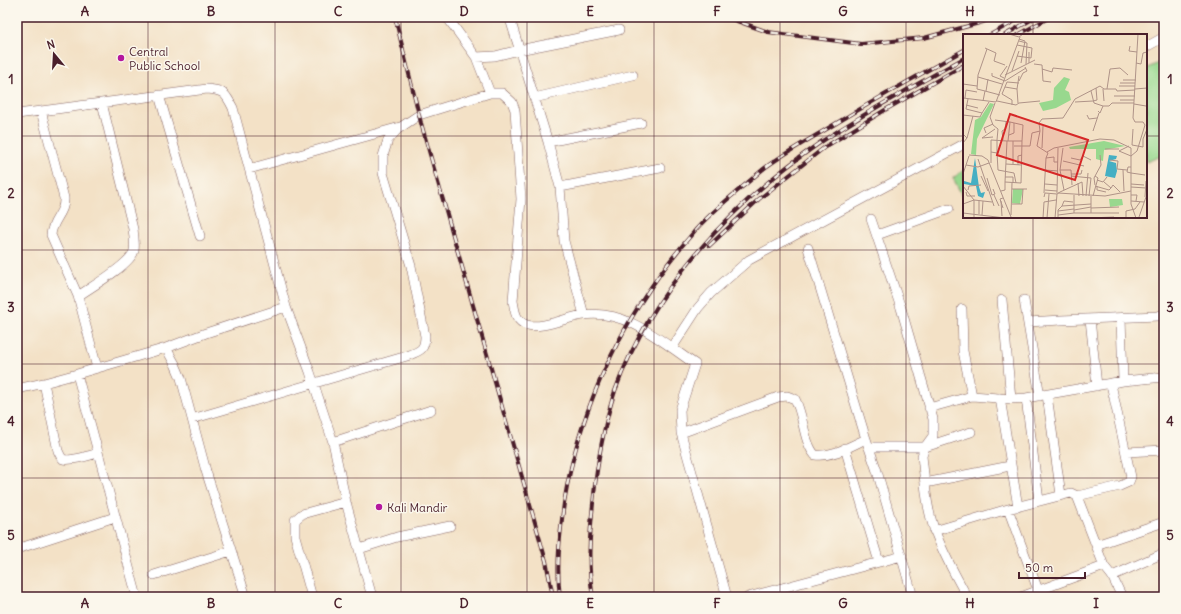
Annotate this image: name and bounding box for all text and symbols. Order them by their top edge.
text: A [81,3,90,20]
text: B [207,3,216,20]
text: C [334,3,343,20]
text: D [459,3,469,20]
text: E [586,3,594,20]
text: F [713,3,721,20]
text: G [838,3,848,20]
text: H [965,3,975,20]
text: I [1093,3,1099,20]
north arrow [34,34,74,74]
inset map [963,34,1147,218]
text: N [45,37,57,52]
place label: Central Public School [129,44,200,73]
marker: Central Public School [116,53,126,63]
text: 1 [8,71,14,88]
text: 1 [1167,71,1173,88]
text: 2 [7,185,15,202]
text: 2 [1166,185,1174,202]
text: 3 [7,299,15,316]
text: 3 [1166,299,1174,316]
text: 4 [7,413,15,430]
text: 4 [1166,413,1174,430]
place label: Kali Mandir [387,500,448,515]
marker: Kali Mandir [374,502,384,512]
text: 5 [7,527,15,544]
text: 5 [1166,527,1174,544]
scale bar [1019,554,1085,580]
text: 50 m [1025,560,1054,575]
text: A [81,595,90,612]
text: B [207,595,216,612]
text: C [334,595,343,612]
text: D [459,595,469,612]
text: E [586,595,594,612]
text: F [713,595,721,612]
text: G [838,595,848,612]
text: H [965,595,975,612]
text: I [1093,595,1099,612]

